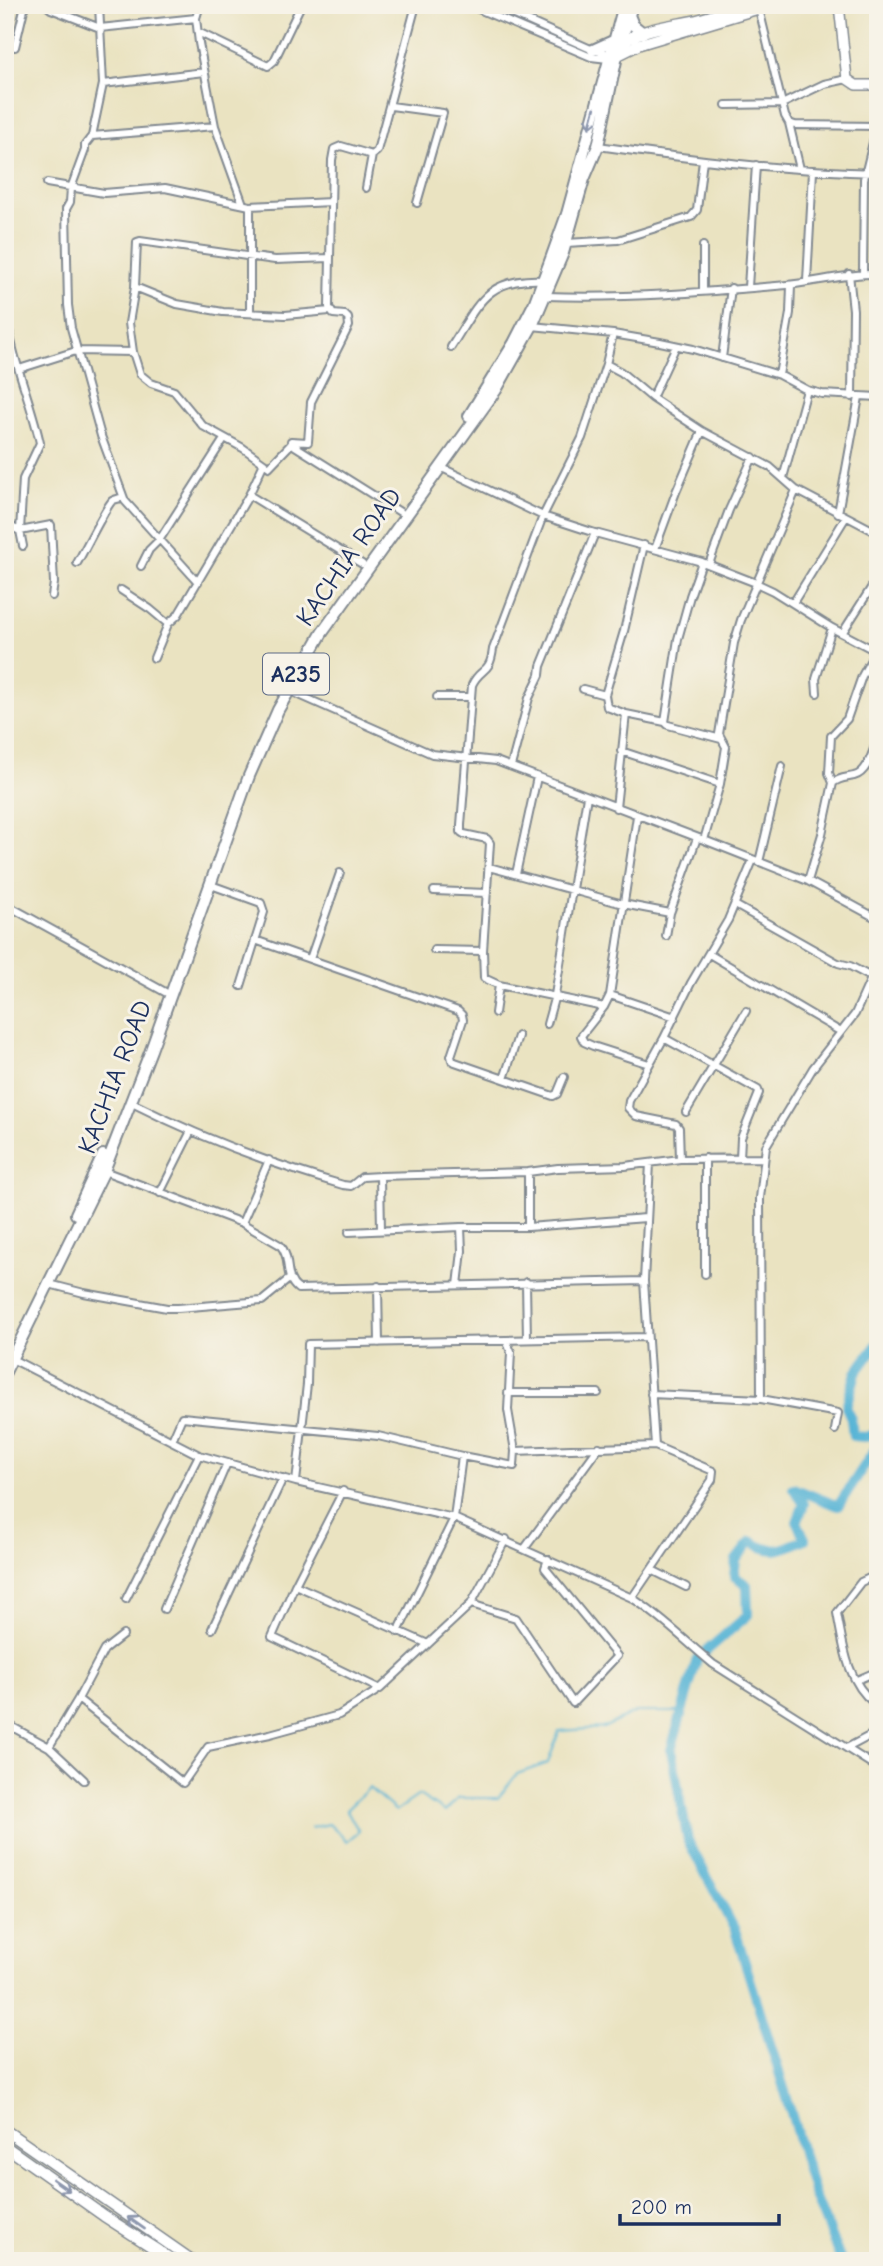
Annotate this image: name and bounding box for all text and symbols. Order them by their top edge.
one-way arrow [585,106,598,129]
street label: KACHIA ROAD [290,482,408,632]
road number: A235 [263,654,329,694]
street label: KACHIA ROAD [72,996,158,1158]
one-way arrow [51,2178,70,2192]
scale bar [620,2182,780,2226]
text: 200 m [631,2195,692,2219]
one-way arrow [127,2216,146,2230]

